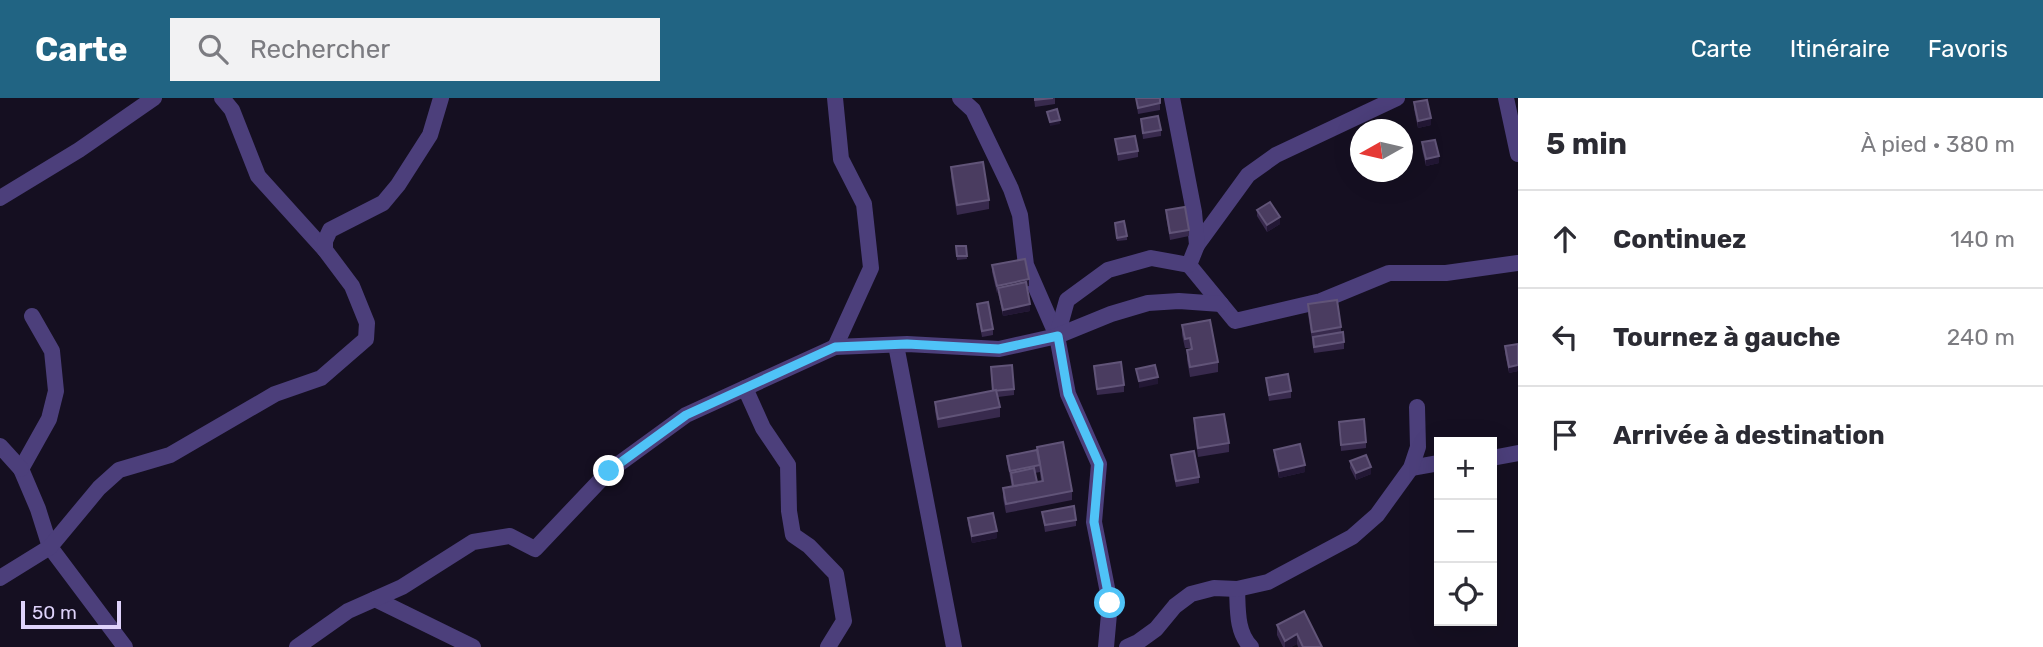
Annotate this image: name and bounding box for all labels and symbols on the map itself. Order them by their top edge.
north arrow [1350,119,1413,182]
route end [593,455,624,486]
route start [1094,587,1125,618]
scale bar [21,598,121,630]

